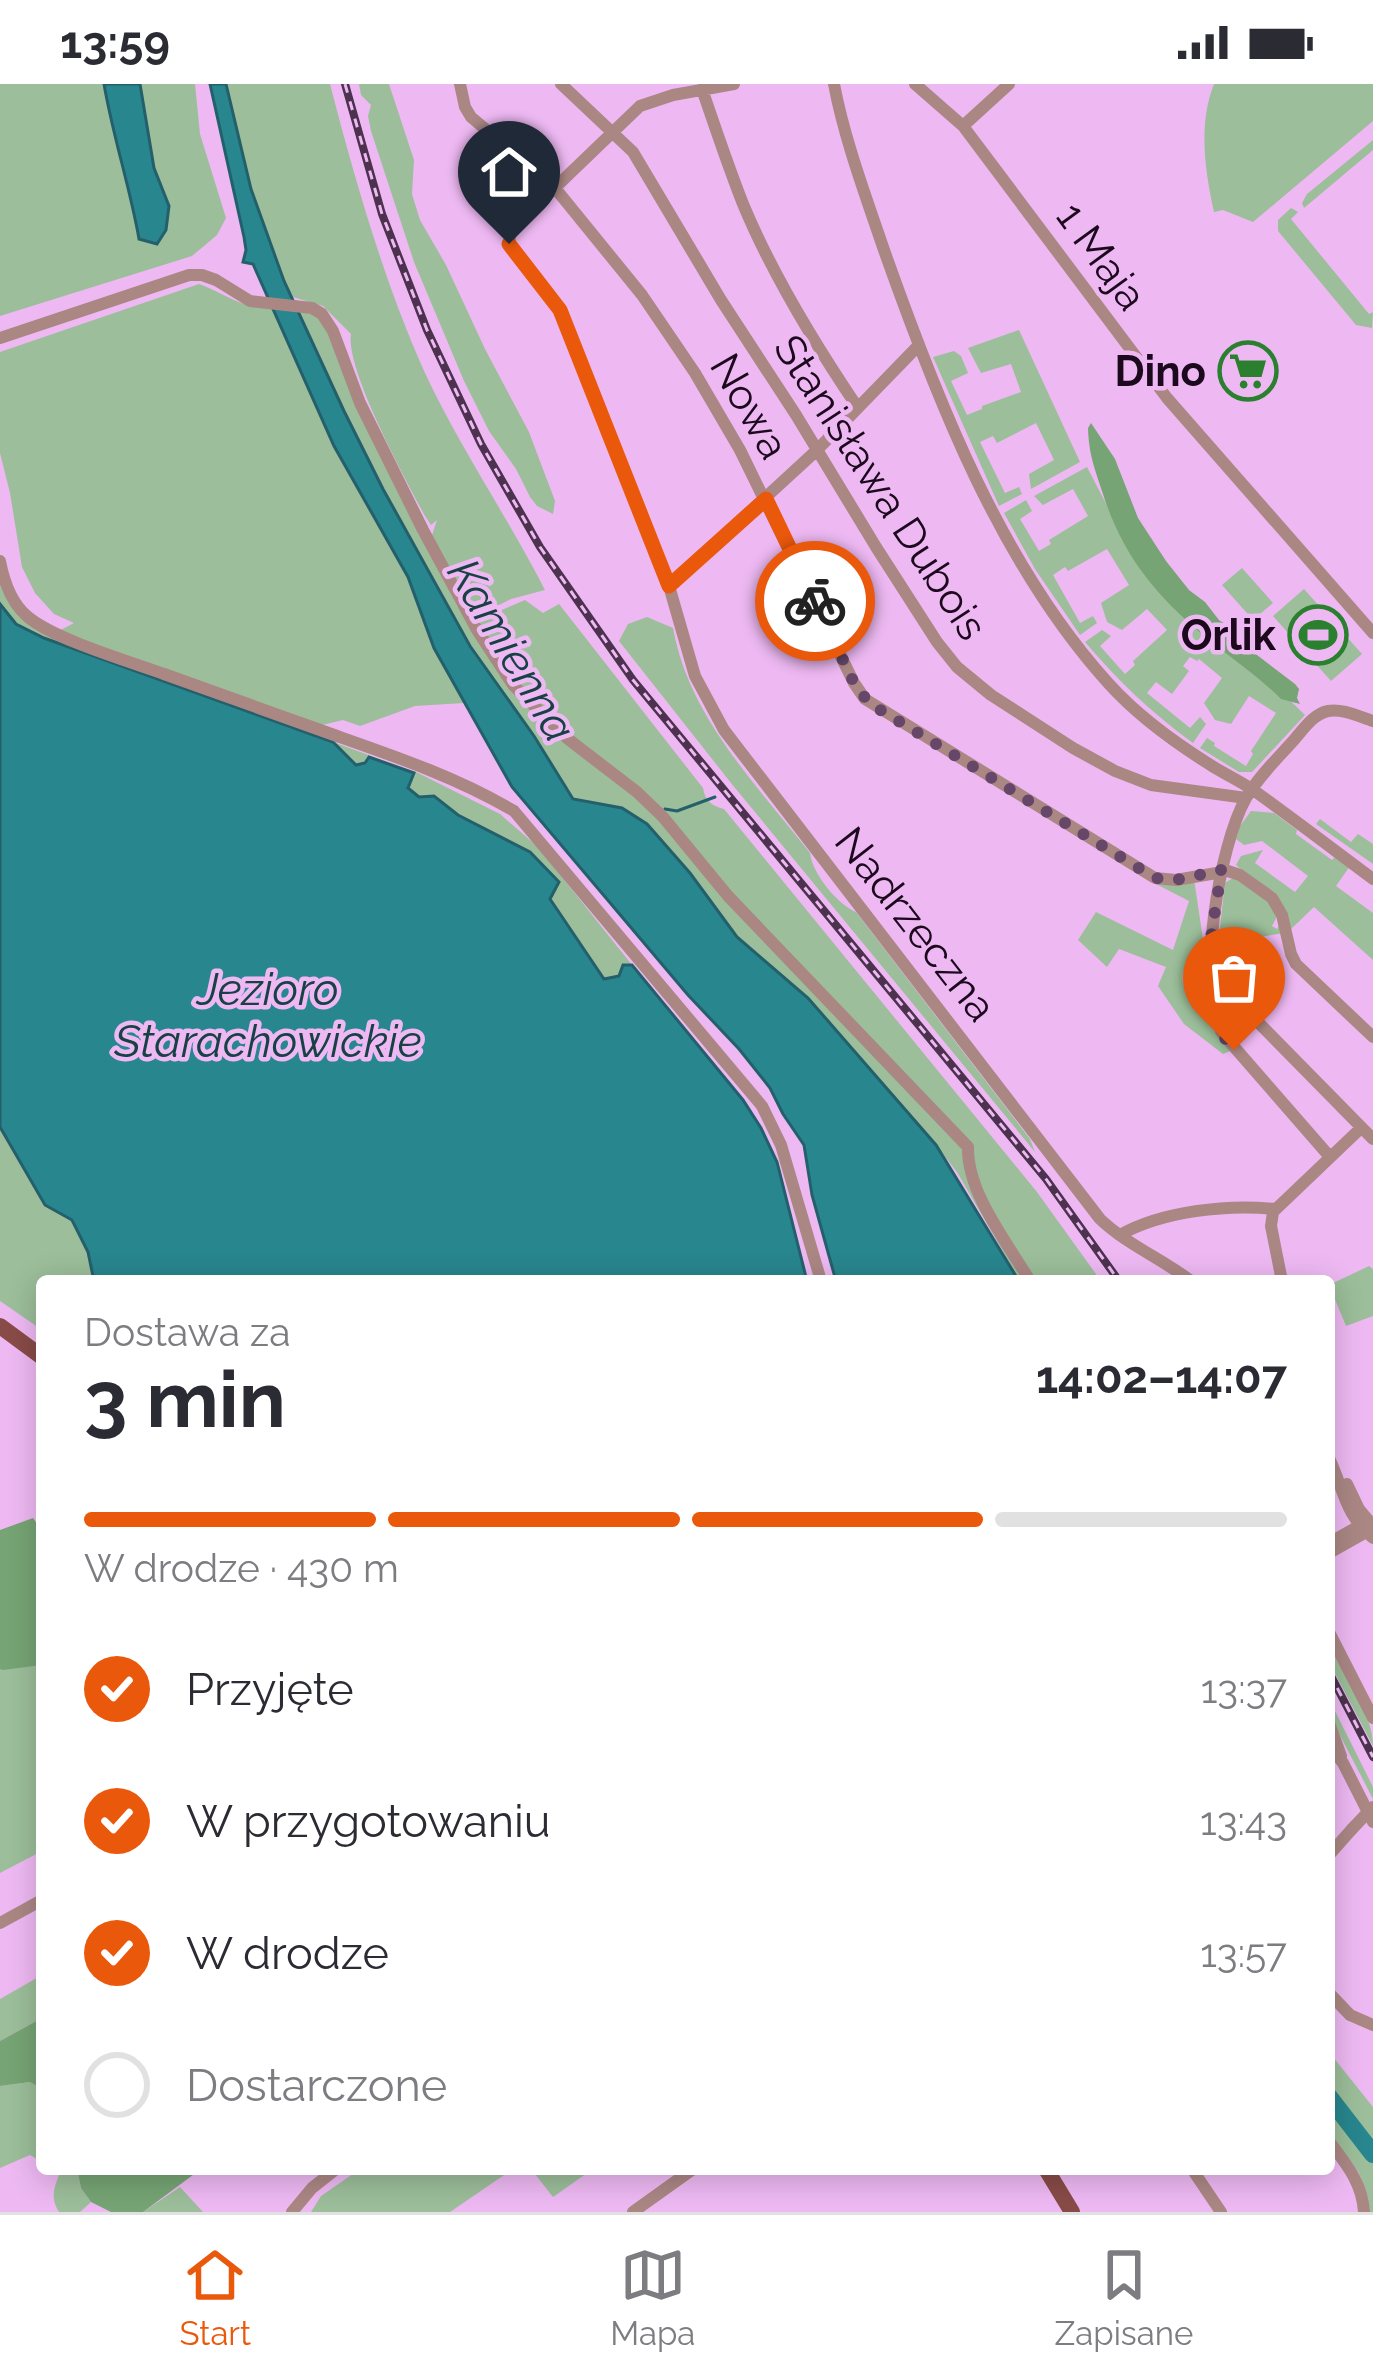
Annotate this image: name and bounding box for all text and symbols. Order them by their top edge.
text: 13:59 [60,16,170,69]
pin [458,121,560,244]
icon: home [476,139,542,205]
street label: 1 Maja [1046,193,1157,319]
street label: Stanisława Dubois [764,326,997,649]
supermarket icon: Dino [1217,340,1279,402]
street label: Nowa [700,345,799,467]
place label: Dino [1114,347,1206,396]
courier [755,541,875,661]
water label: Kamienna [436,549,587,751]
icon: bike [782,568,848,634]
sports icon: Orlik [1287,604,1349,666]
place label: Orlik [1181,611,1277,660]
street label: Nadrzeczna [825,818,1006,1031]
pin [1183,927,1285,1050]
icon: bag [1201,945,1267,1011]
water label: Jezioro Starachowickie [113,963,422,1068]
text: Dostawa za [84,1309,290,1355]
text: 14:02–14:07 [1036,1351,1287,1404]
text: 3 min [84,1354,286,1445]
text: W drodze · 430 m [84,1545,399,1591]
icon: check [84,1656,150,1722]
text: Przyjęte [186,1663,354,1716]
text: 13:37 [1201,1666,1287,1712]
icon: check [84,1788,150,1854]
text: W przygotowaniu [186,1795,550,1848]
text: 13:43 [1200,1798,1287,1844]
icon: check [84,1920,150,1986]
text: W drodze [186,1927,389,1980]
text: 13:57 [1200,1930,1287,1976]
text: Dostarczone [186,2059,447,2112]
tab: Start [180,2242,251,2353]
tab: Mapa [610,2242,695,2353]
tab: Zapisane [1055,2242,1193,2353]

